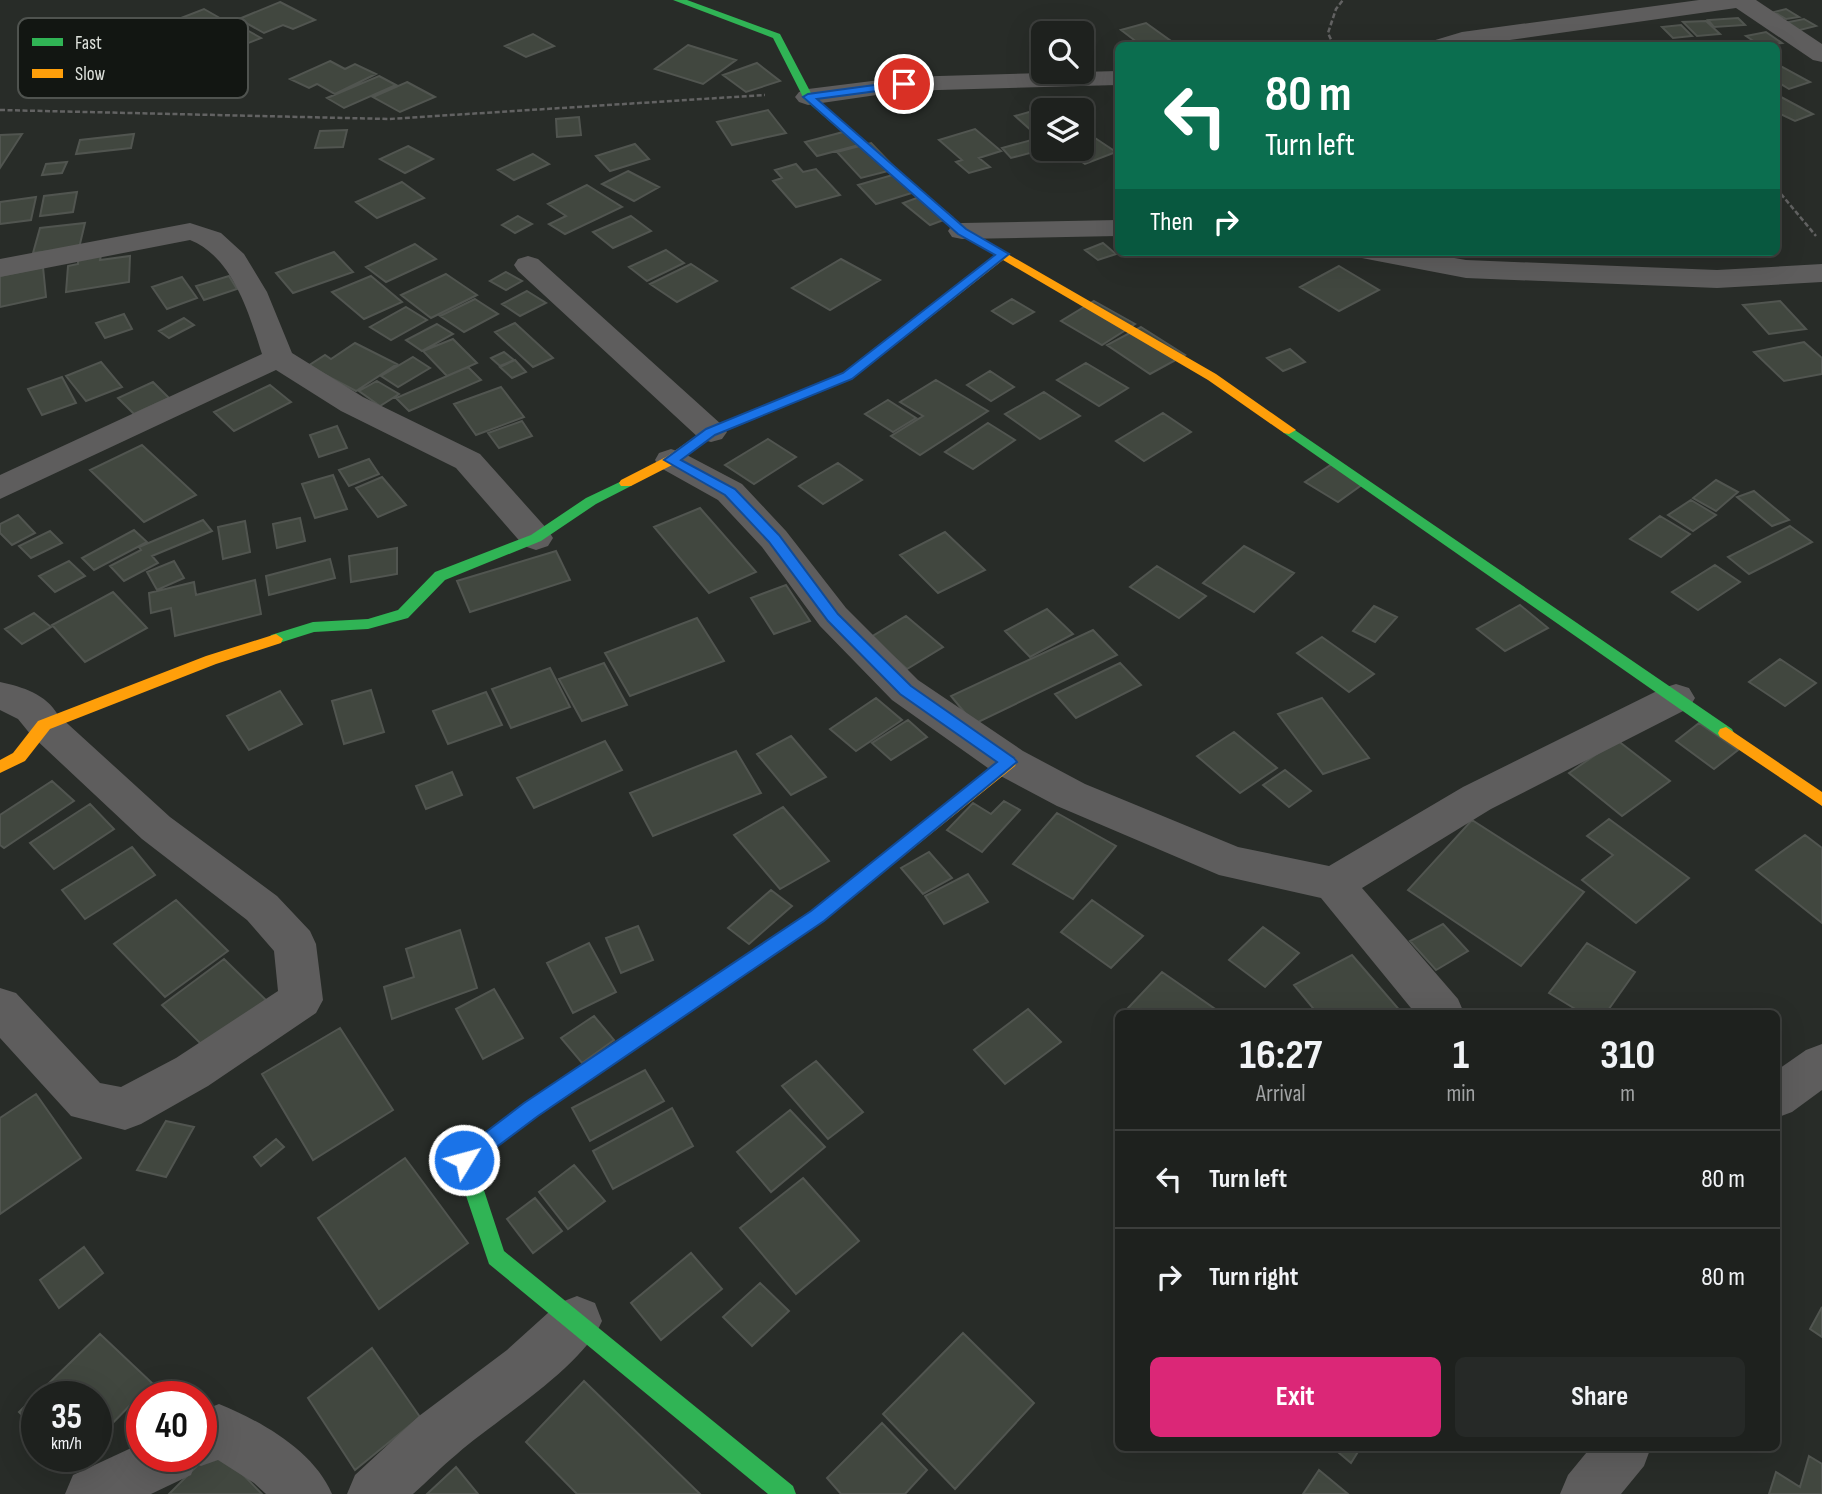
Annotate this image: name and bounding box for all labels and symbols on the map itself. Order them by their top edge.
legend [18,18,248,98]
text: Fast [75,32,102,55]
pin [874,54,934,114]
text: Slow [75,63,105,86]
position arrow [427,1123,501,1197]
speed limit sign: 40 [126,1381,217,1472]

